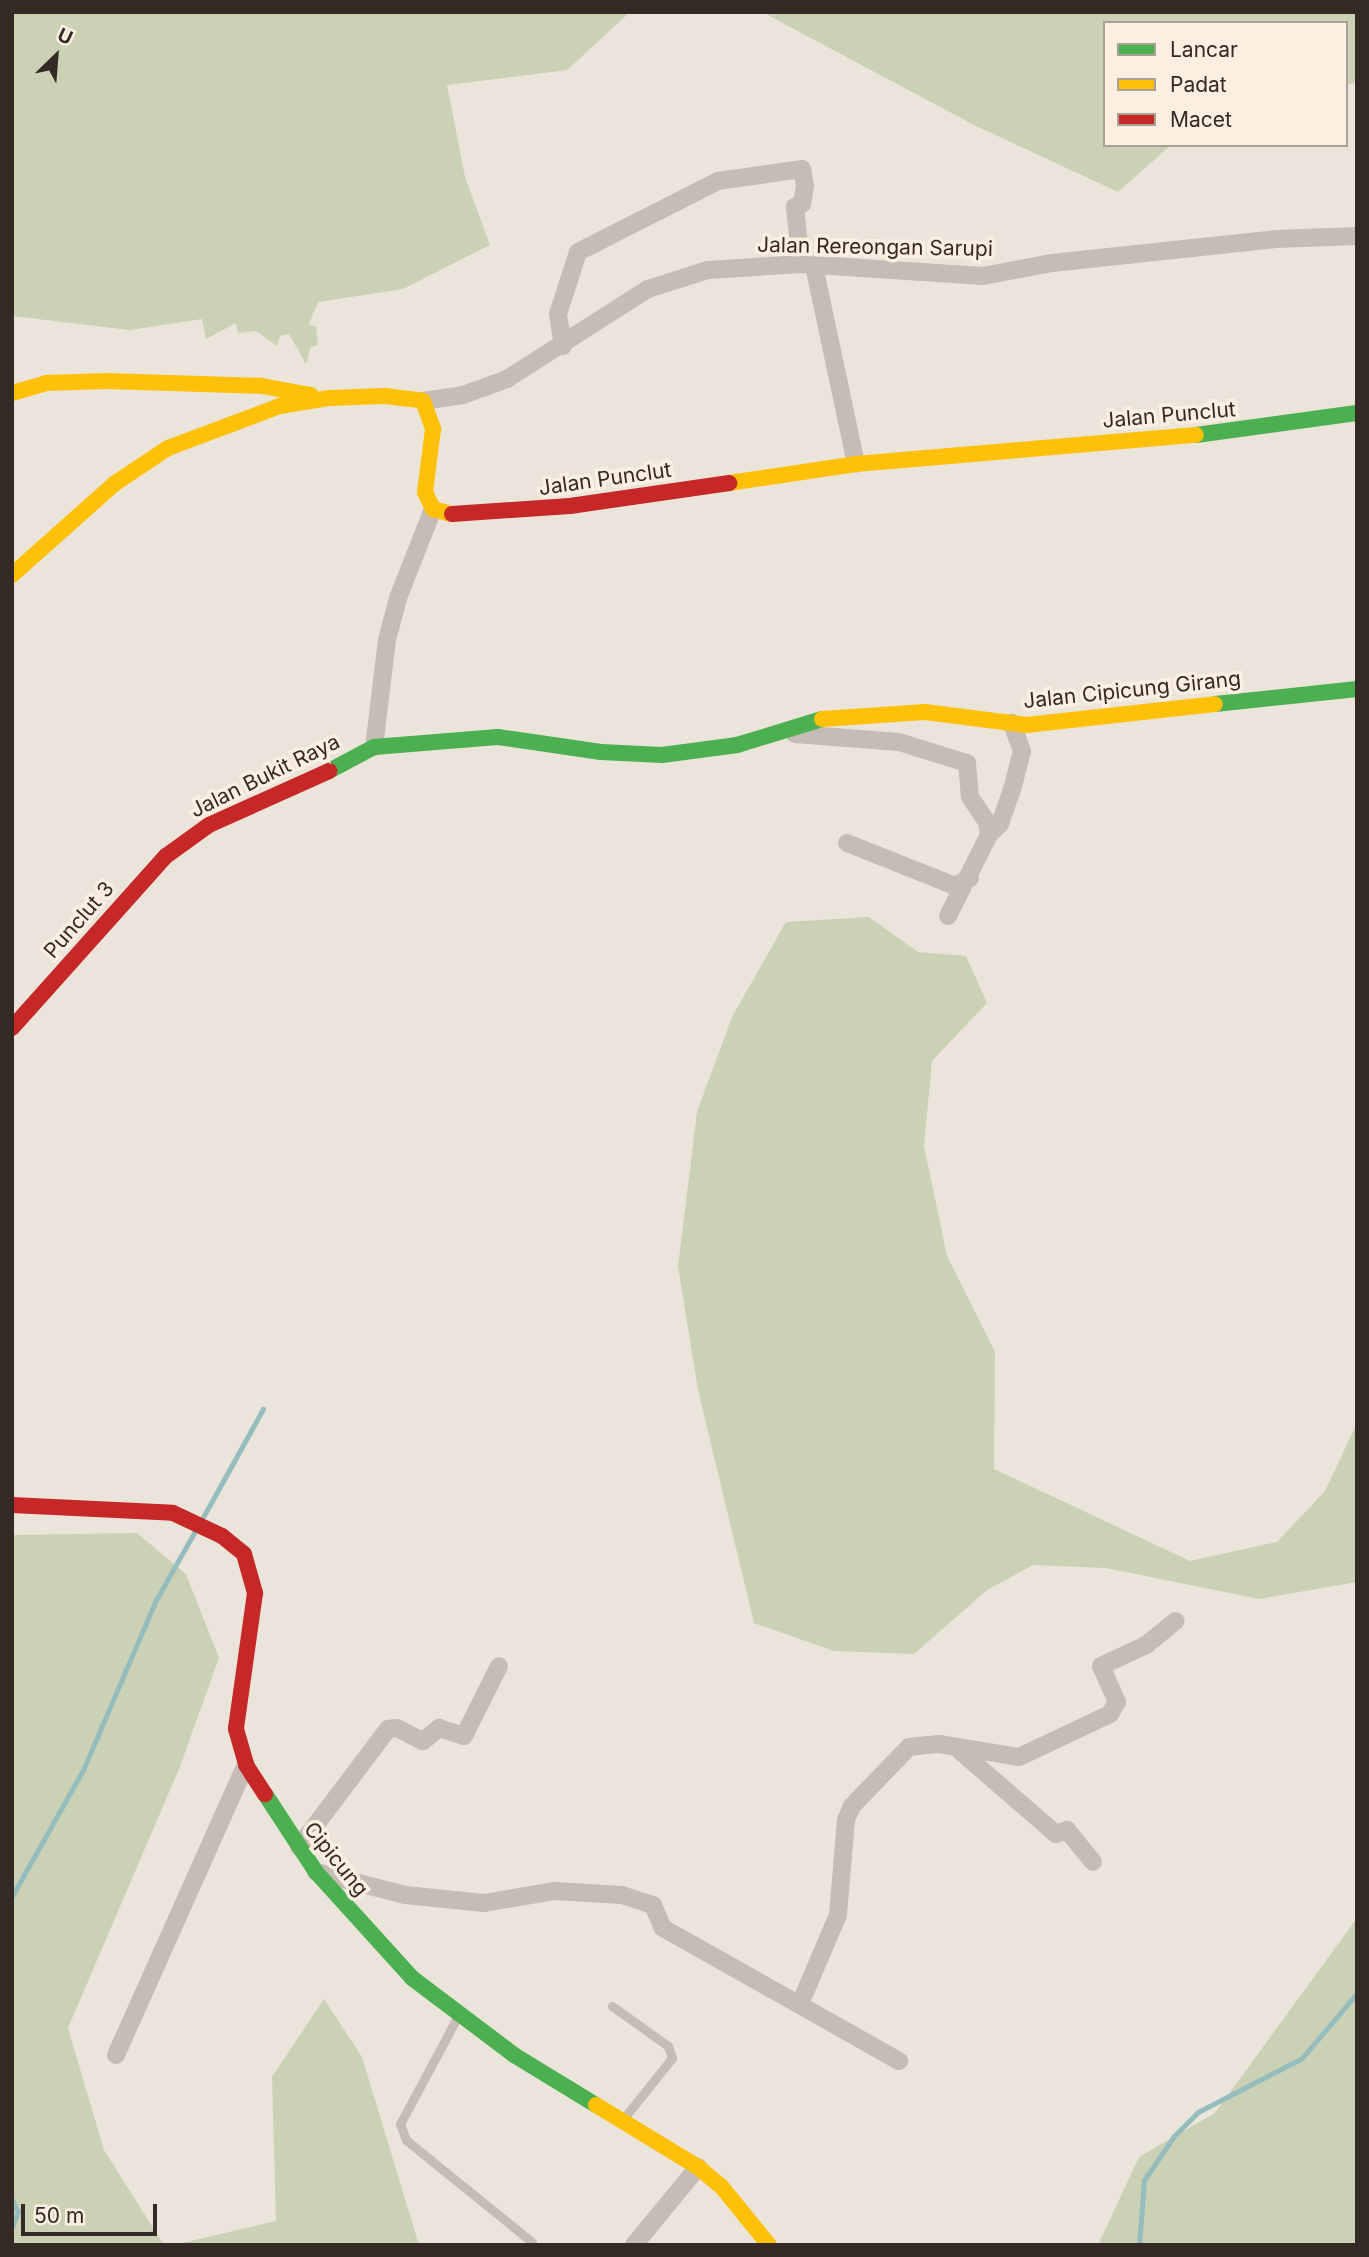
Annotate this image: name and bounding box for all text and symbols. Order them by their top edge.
north arrow [21,21,91,91]
legend [1103,21,1348,147]
text: U [54,23,76,50]
text: Lancar [1170,37,1238,62]
text: Padat [1170,72,1227,97]
text: Macet [1170,107,1232,132]
street label: Jalan Rereongan Sarupi [757,232,993,262]
street label: Jalan Punclut [1101,397,1237,433]
street label: Jalan Punclut [537,457,673,501]
street label: Jalan Cipicung Girang [1022,666,1242,714]
street label: Jalan Bukit Raya [186,729,344,823]
street label: Punclut 3 [39,876,119,964]
street label: Cipicung [298,1817,374,1901]
scale bar [24,2190,161,2234]
text: 50 m [34,2203,84,2228]

